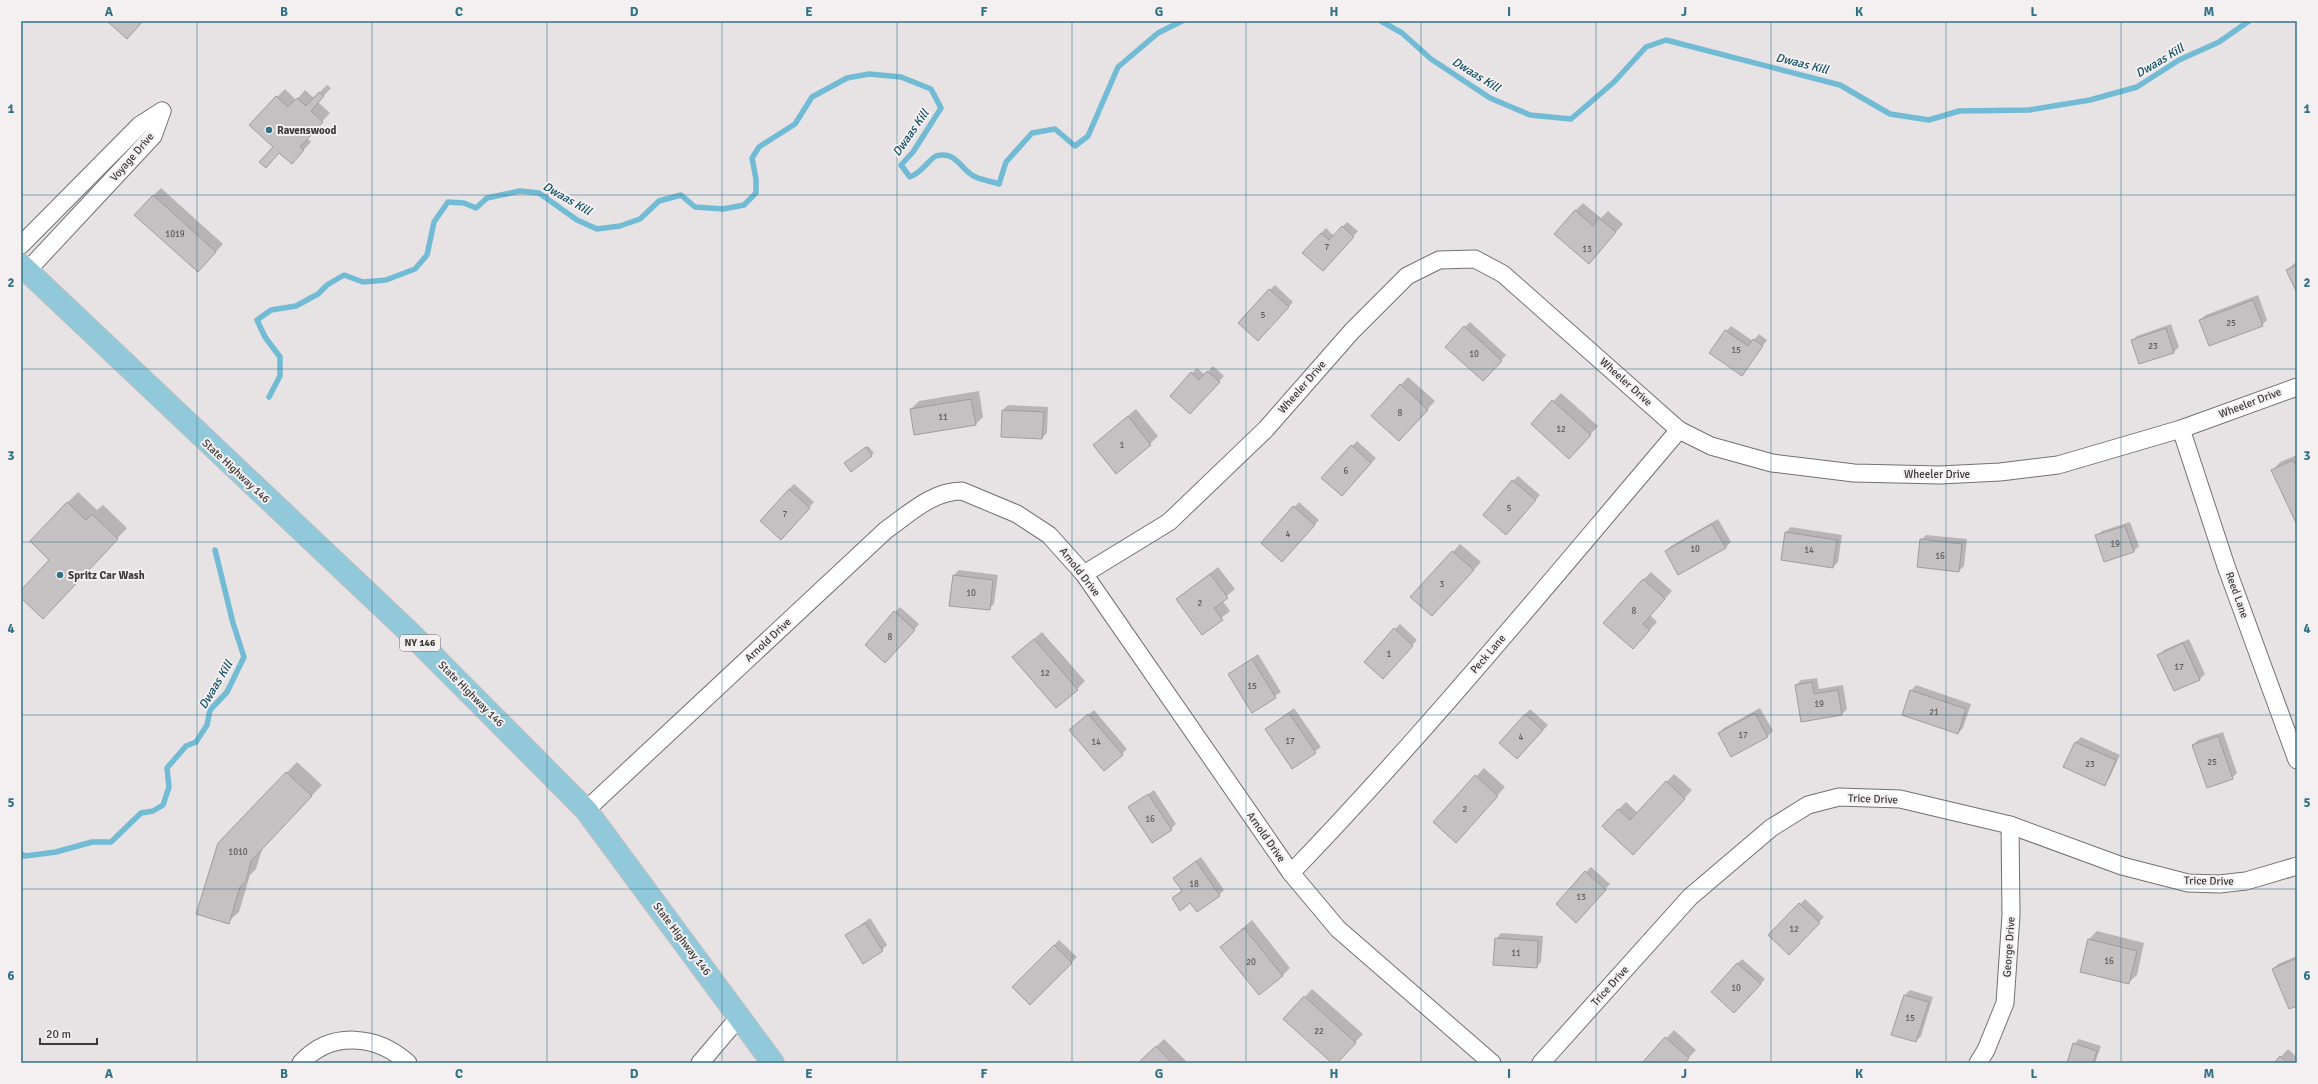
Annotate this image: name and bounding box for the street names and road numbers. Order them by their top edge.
street label: Voyage Drive [107,130,157,184]
street label: Wheeler Drive [1597,355,1655,409]
street label: Wheeler Drive [1275,358,1329,416]
street label: Wheeler Drive [2217,385,2283,421]
street label: State Highway 146 [199,436,273,506]
street label: Wheeler Drive [1904,468,1970,481]
street label: Arnold Drive [1057,545,1103,599]
street label: Reed Lane [2223,570,2251,620]
street label: Arnold Drive [742,615,794,665]
street label: Peck Lane [1468,632,1508,676]
road number: NY 146 [400,635,440,651]
street label: State Highway 146 [435,658,507,730]
street label: Trice Drive [1848,792,1898,806]
street label: Arnold Drive [1244,809,1288,865]
street label: Trice Drive [2184,874,2234,888]
street label: State Highway 146 [650,900,714,978]
street label: George Drive [2000,916,2018,978]
street label: Trice Drive [1589,963,1631,1009]

